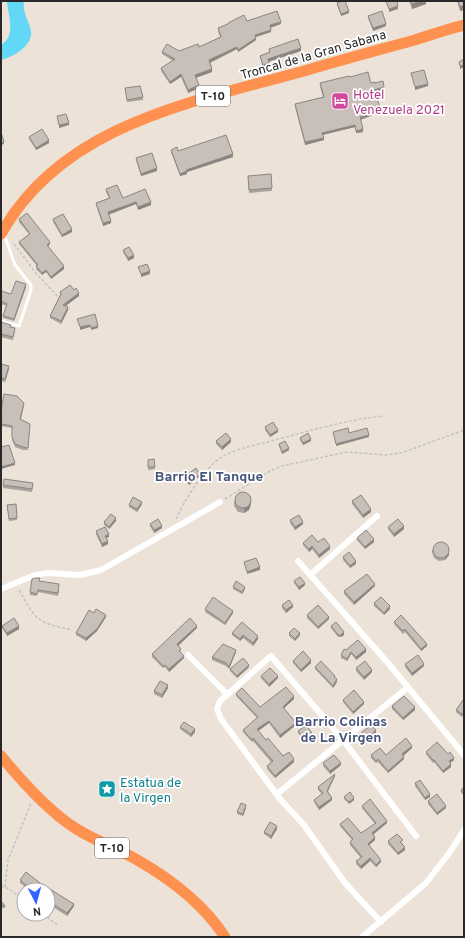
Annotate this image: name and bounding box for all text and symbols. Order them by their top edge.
street label: Troncal de la Gran Sabana [239,27,388,84]
road number: T-10 [196,86,230,106]
place label: Hotel Venezuela 2021 [353,88,445,119]
hotel icon: Hotel Venezuela 2021 [330,91,350,111]
district label: Barrio El Tanque [155,469,263,486]
district label: Barrio Colinas de La Virgen [295,714,387,747]
place label: Estatua de la Virgen [120,776,181,807]
place icon: Estatua de la Virgen [97,779,117,799]
road number: T-10 [95,838,129,858]
north arrow [16,882,56,922]
text: N [32,904,42,918]

